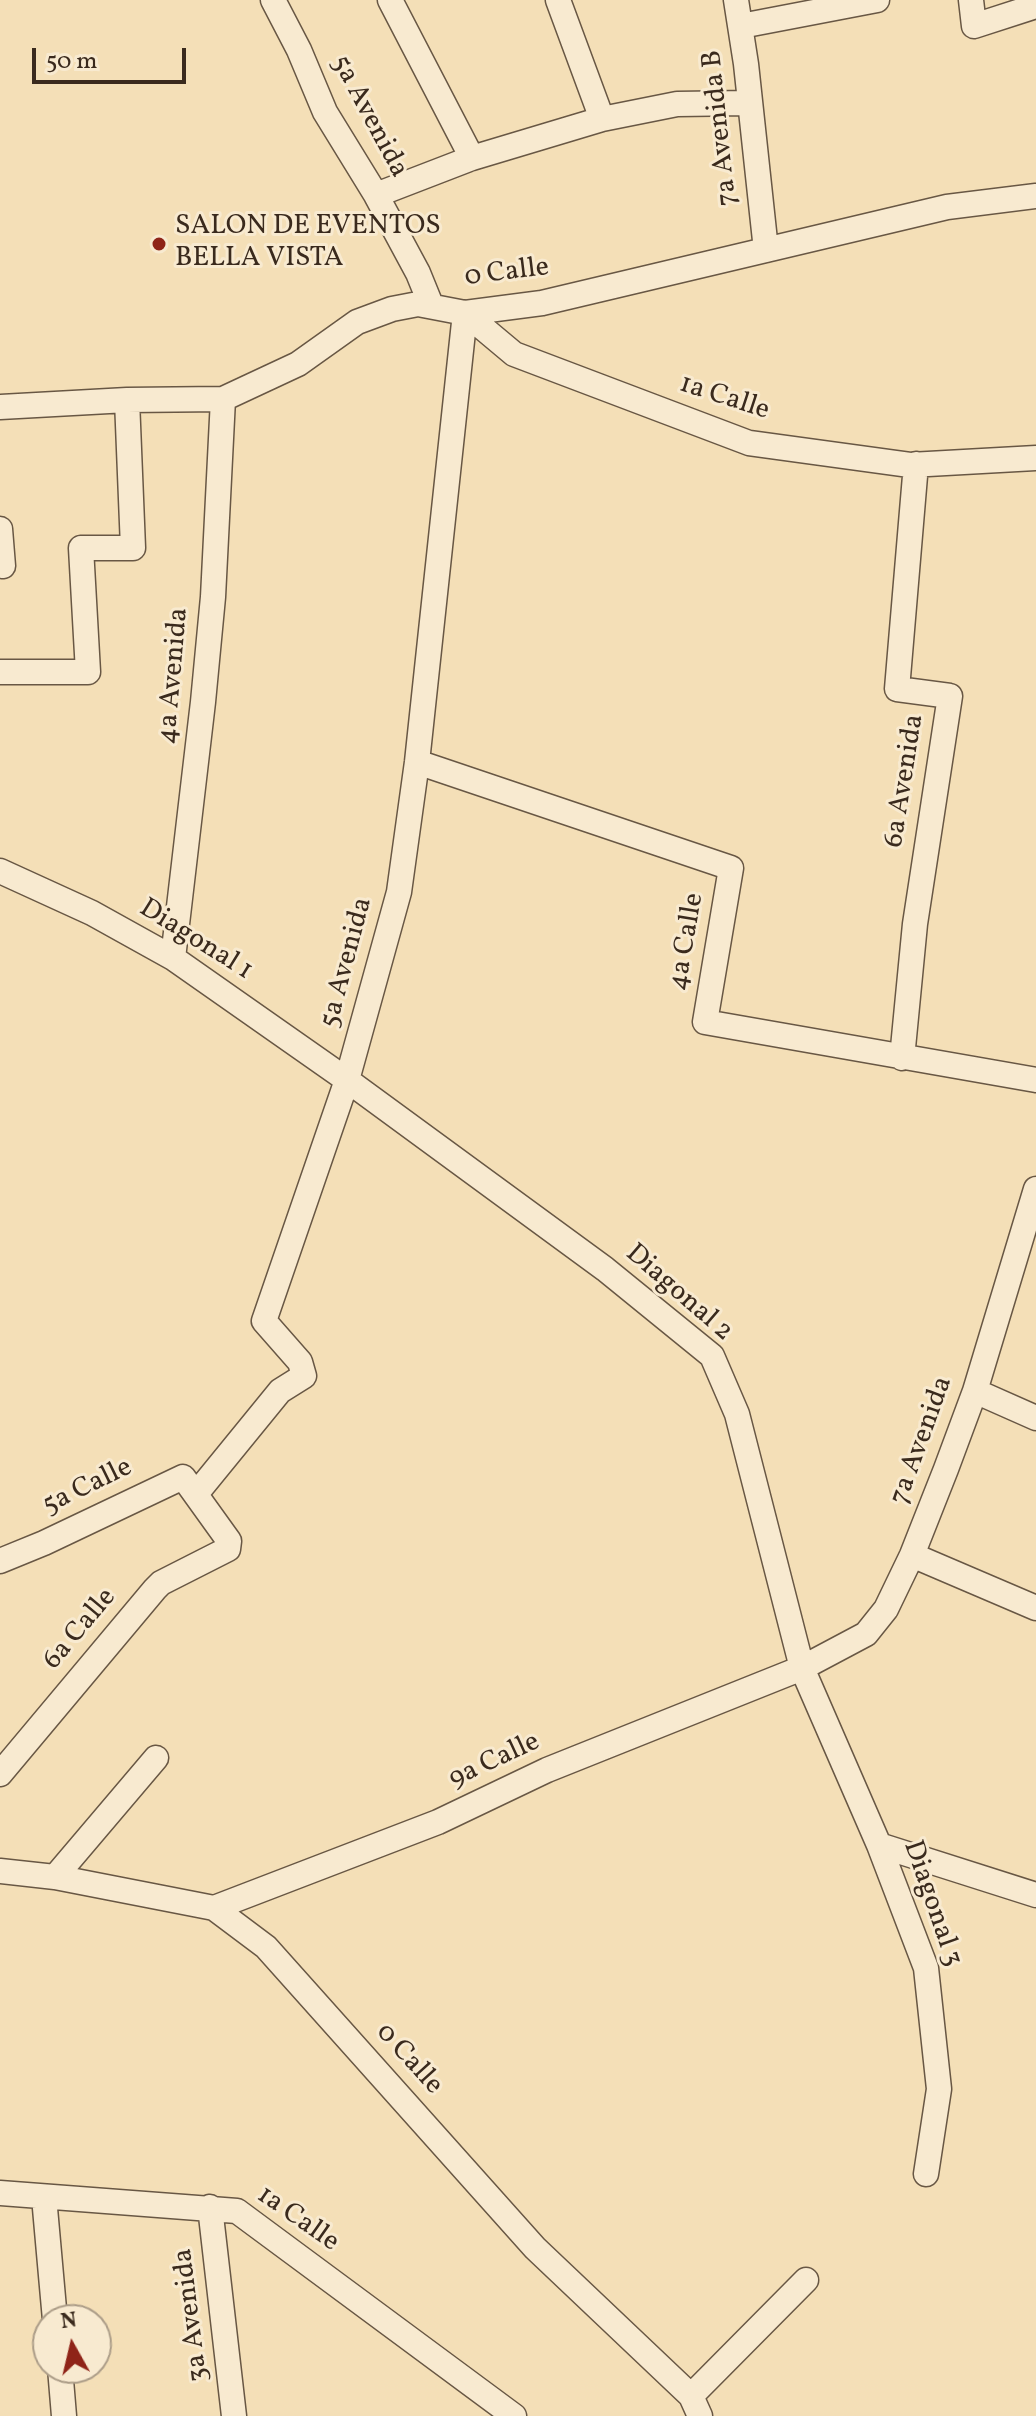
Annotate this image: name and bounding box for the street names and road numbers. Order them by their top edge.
street label: 7a Avenida B [697,48,747,208]
street label: 5a Avenida [322,50,414,184]
street label: 0 Calle [463,252,551,296]
street label: 1a Calle [675,369,773,429]
street label: 4a Avenida [152,606,198,746]
street label: 6a Avenida [879,712,933,850]
street label: 4a Calle [663,891,713,993]
street label: Diagonal 1 [132,893,258,989]
street label: 5a Avenida [314,894,382,1032]
street label: Diagonal 2 [617,1238,739,1350]
street label: 7a Avenida [884,1372,962,1510]
street label: 5a Calle [38,1452,138,1524]
street label: 6a Calle [37,1582,125,1678]
street label: 9a Calle [444,1726,546,1798]
street label: Diagonal 3 [894,1837,968,1971]
street label: 0 Calle [367,2017,449,2103]
street label: 1a Calle [249,2180,345,2260]
street label: 3a Avenida [168,2246,218,2384]

